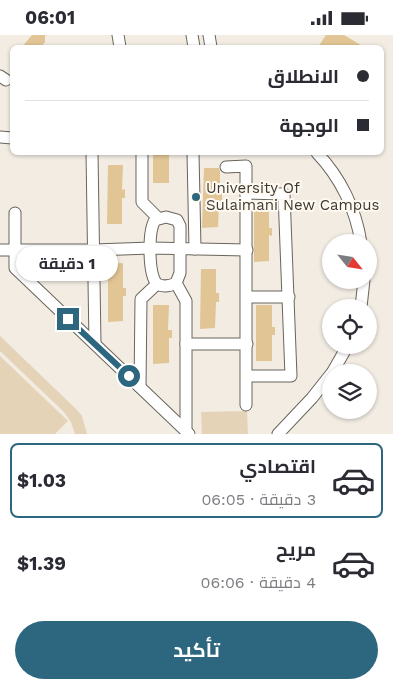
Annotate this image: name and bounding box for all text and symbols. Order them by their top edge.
text: 06:01 [25,6,75,29]
text: الانطلاق [268,65,339,88]
text: الوجهة [279,114,339,137]
place label: University Of Sulaimani New Campus [206,179,379,214]
marker: University Of Sulaimani New Campus [190,191,202,203]
north arrow [322,234,378,289]
map controls [322,234,377,419]
callout: 1 دقيقة [17,247,119,281]
text: 1 دقيقة [39,254,95,273]
button: locate [322,299,377,354]
route end [57,308,79,330]
button: layers [322,364,377,419]
route start [118,365,140,387]
text: اقتصادي [240,455,316,478]
icon: car [331,458,376,503]
text: $1.03 [17,469,66,492]
text: 3 دقيقة · 06:05 [201,490,316,509]
text: مريح [276,538,316,561]
icon: car [331,541,376,586]
text: $1.39 [17,552,66,575]
text: 4 دقيقة · 06:06 [201,573,316,592]
button: تأكيد [15,621,378,679]

